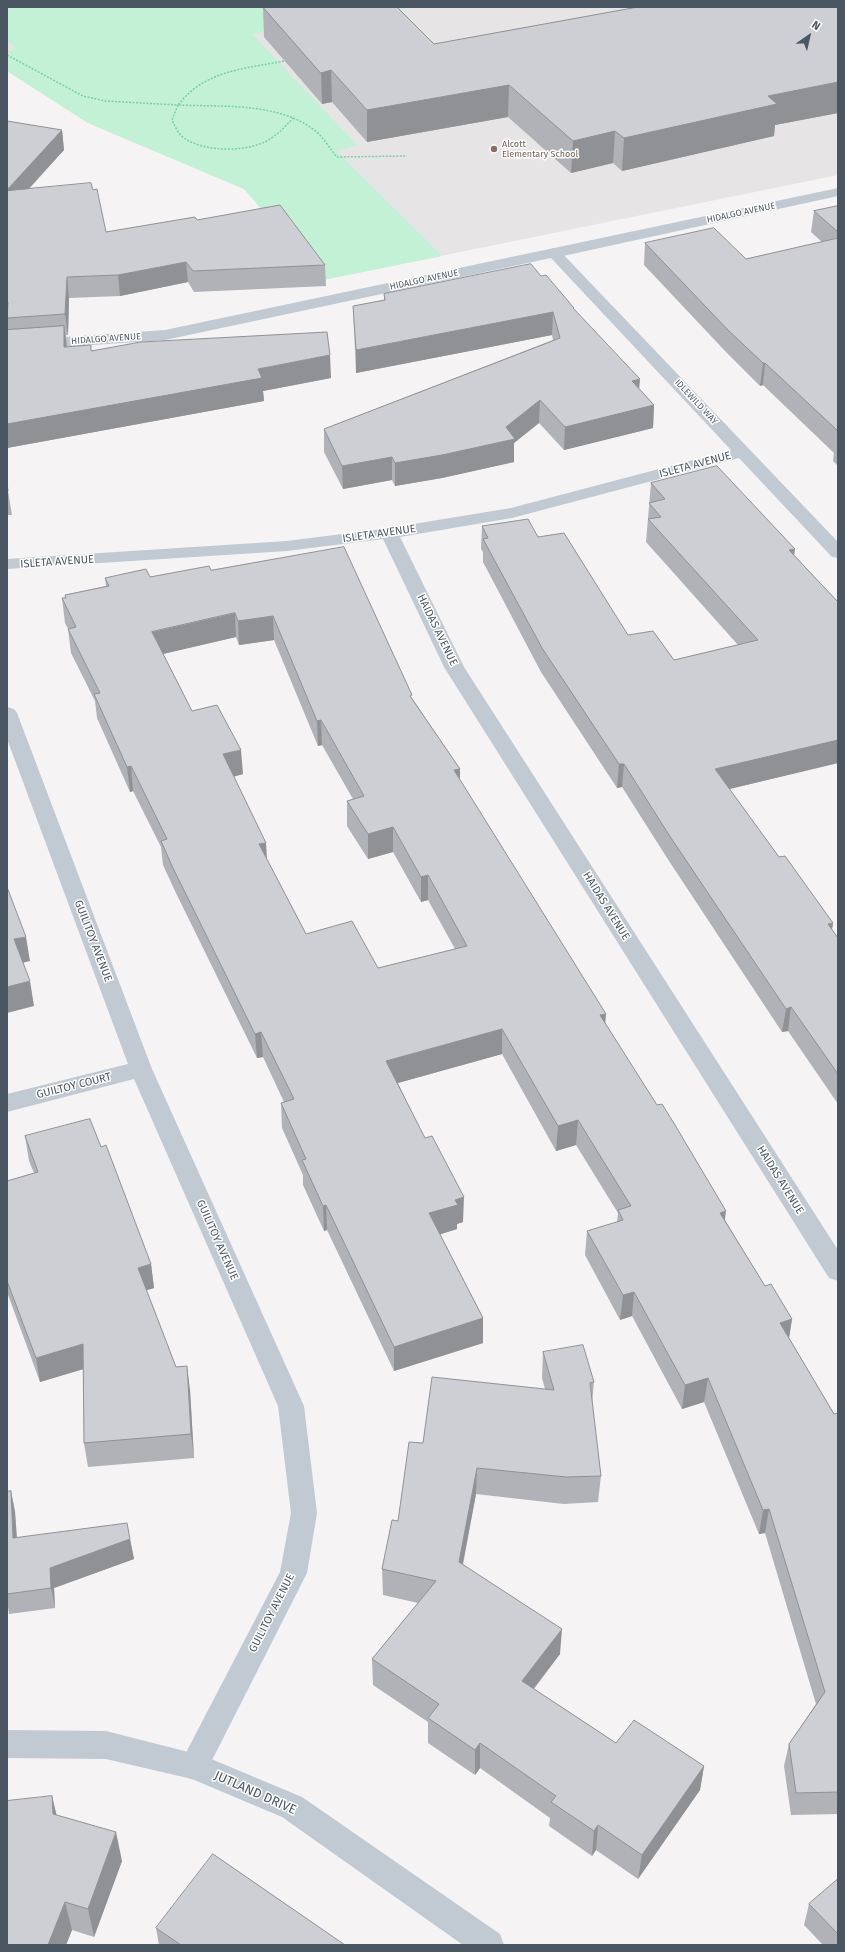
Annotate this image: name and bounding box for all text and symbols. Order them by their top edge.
north arrow [789,16,829,56]
text: N [809,18,823,33]
place label: Alcott Elementary School [502,139,578,160]
marker: Alcott Elementary School [489,144,499,154]
street label: HIDALGO AVENUE [706,200,776,226]
street label: HIDALGO AVENUE [389,267,459,293]
street label: HIDALGO AVENUE [71,331,141,347]
street label: IDLEWILD WAY [672,377,720,427]
street label: ISLETA AVENUE [658,449,732,481]
street label: ISLETA AVENUE [342,522,416,546]
street label: ISLETA AVENUE [20,553,94,571]
street label: HAIDAS AVENUE [414,592,460,668]
street label: HAIDAS AVENUE [580,869,632,943]
street label: GUILITOY AVENUE [71,898,115,984]
street label: GUILTOY COURT [35,1070,113,1102]
street label: HAIDAS AVENUE [754,1143,806,1217]
street label: GUILITOY AVENUE [193,1198,241,1282]
street label: GUILITOY AVENUE [246,1571,298,1655]
street label: JUTLAND DRIVE [212,1768,298,1818]

